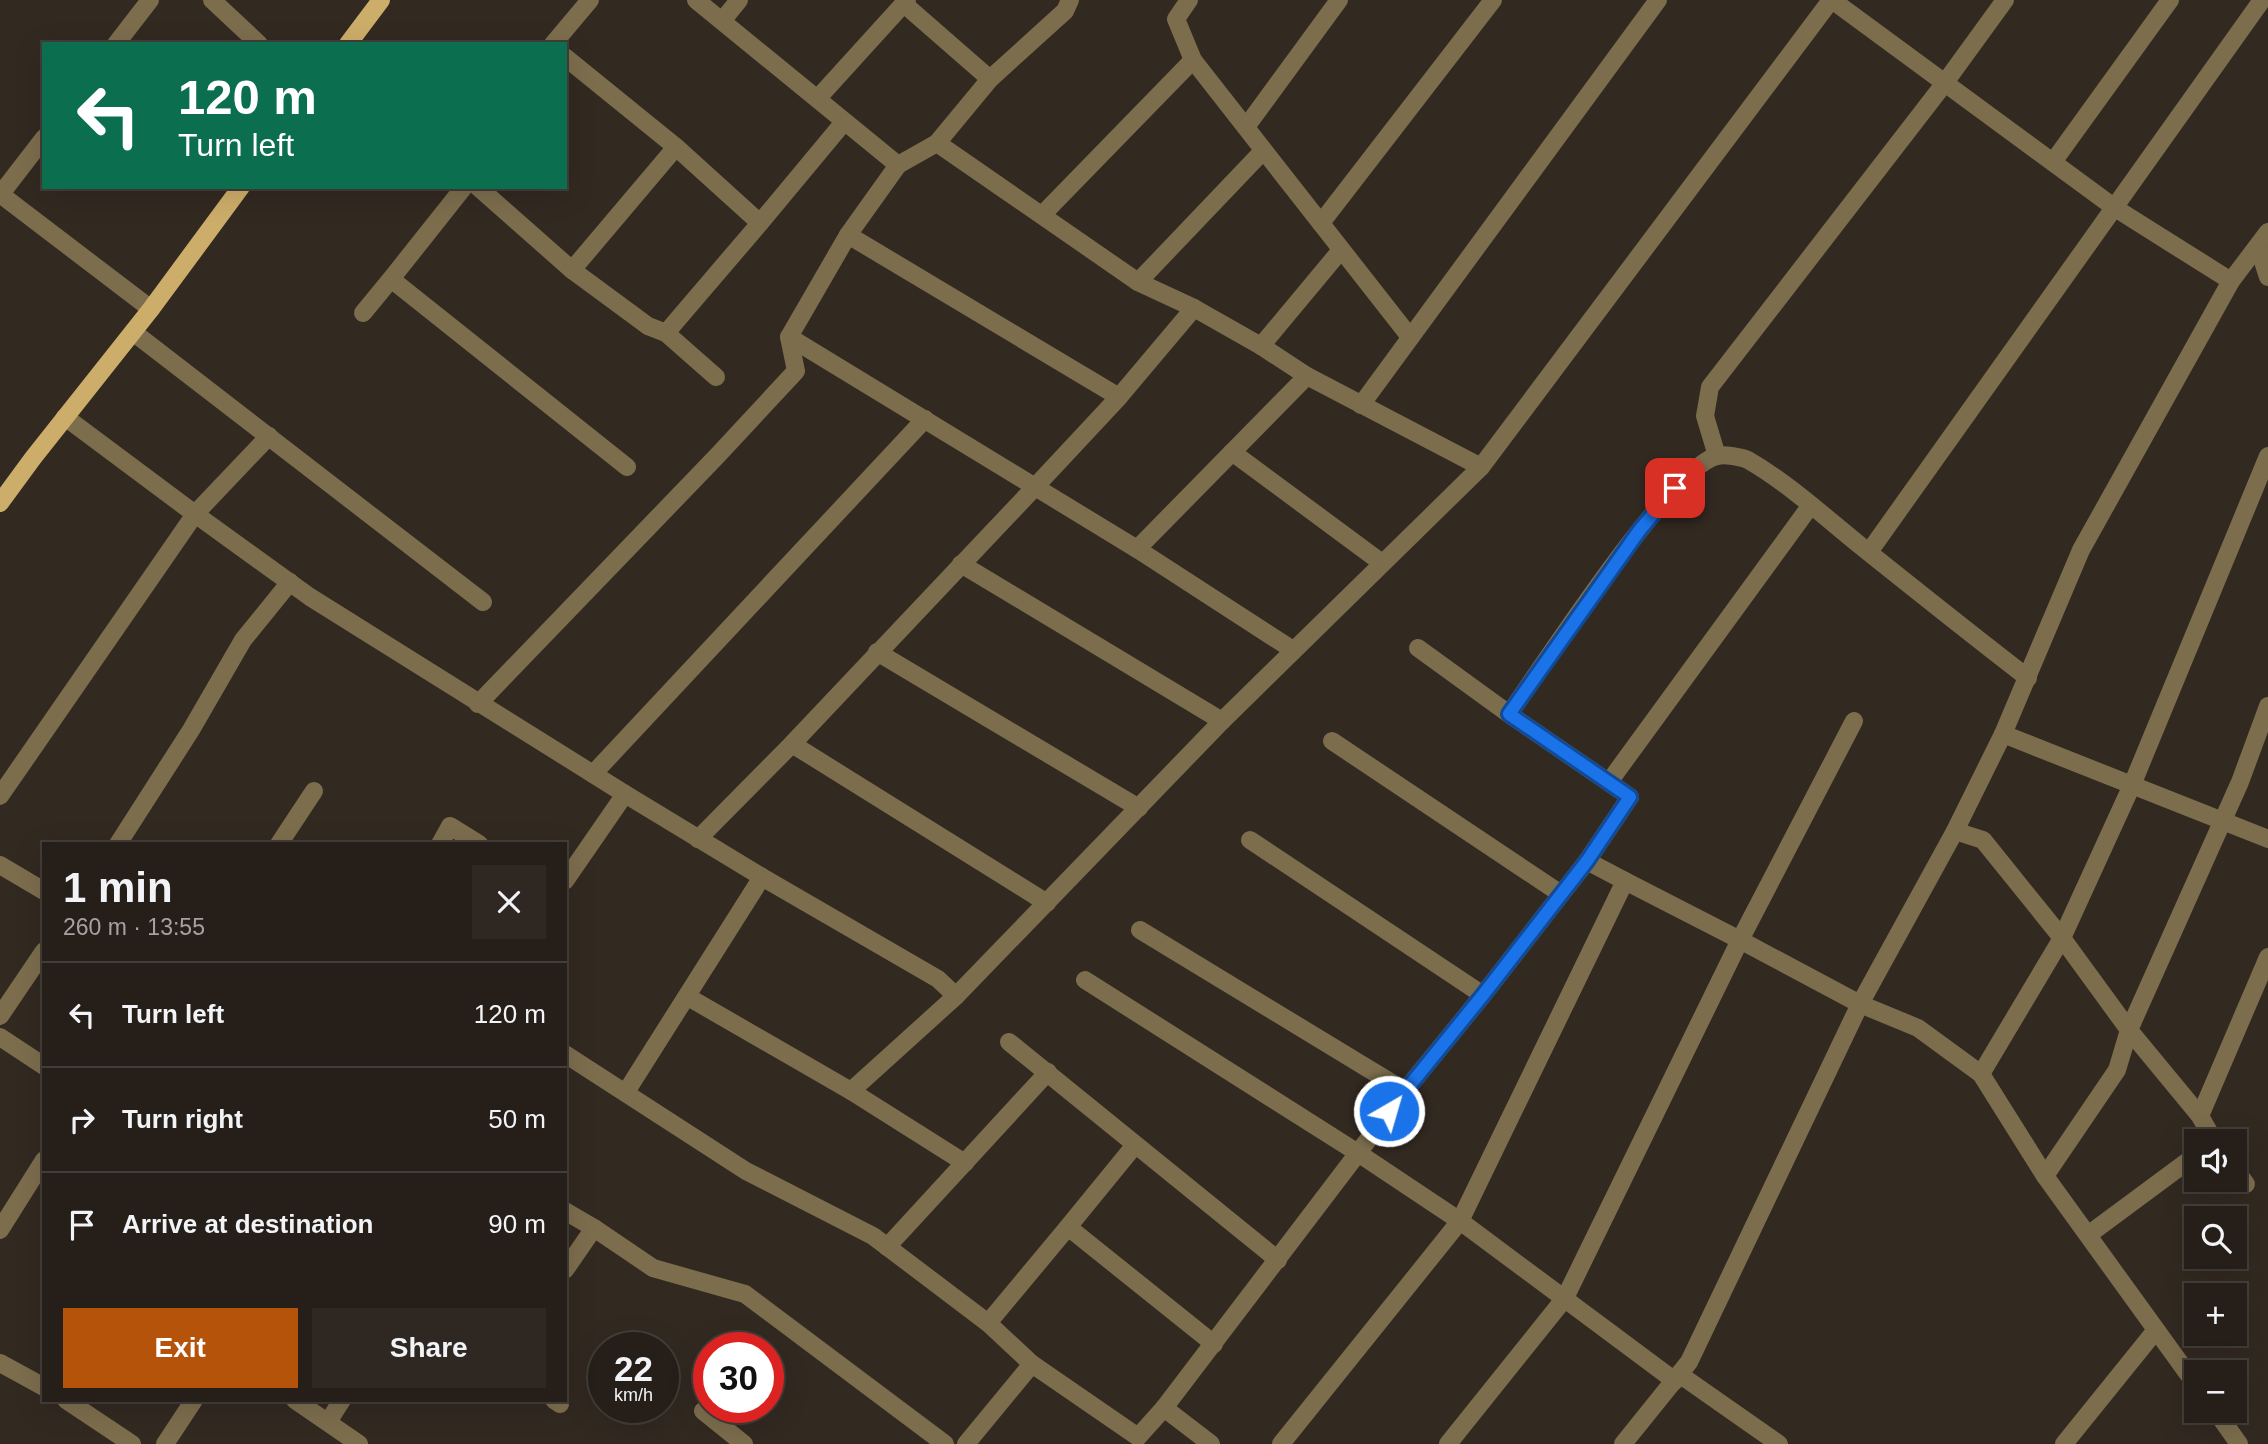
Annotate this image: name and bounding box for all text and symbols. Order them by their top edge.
icon: left [63,70,154,161]
text: 120 m [178,70,317,124]
text: Turn left [178,127,294,163]
pin [1645,458,1705,518]
icon: arrive [1656,469,1694,507]
text: 1 min [63,864,173,911]
button: close [472,865,546,939]
text: 260 m · 13:55 [63,914,205,940]
icon: left [63,996,101,1034]
text: Turn left [122,999,224,1029]
text: 120 m [474,999,546,1029]
position arrow [1352,1074,1426,1148]
icon: right [63,1101,101,1139]
text: Turn right [122,1104,243,1134]
text: 50 m [488,1104,546,1134]
map controls [2184,1129,2247,1423]
button: sound [2184,1129,2247,1192]
icon: arrive [63,1206,101,1244]
button: search [2184,1206,2247,1269]
text: Arrive at destination [122,1209,373,1239]
text: 90 m [488,1209,546,1239]
button: + [2184,1283,2247,1346]
button: Exit [63,1308,298,1388]
button: Share [312,1308,546,1388]
speed limit sign: 30 [693,1332,784,1423]
text: 22 [614,1349,653,1388]
button: − [2184,1360,2247,1423]
text: km/h [614,1385,653,1405]

